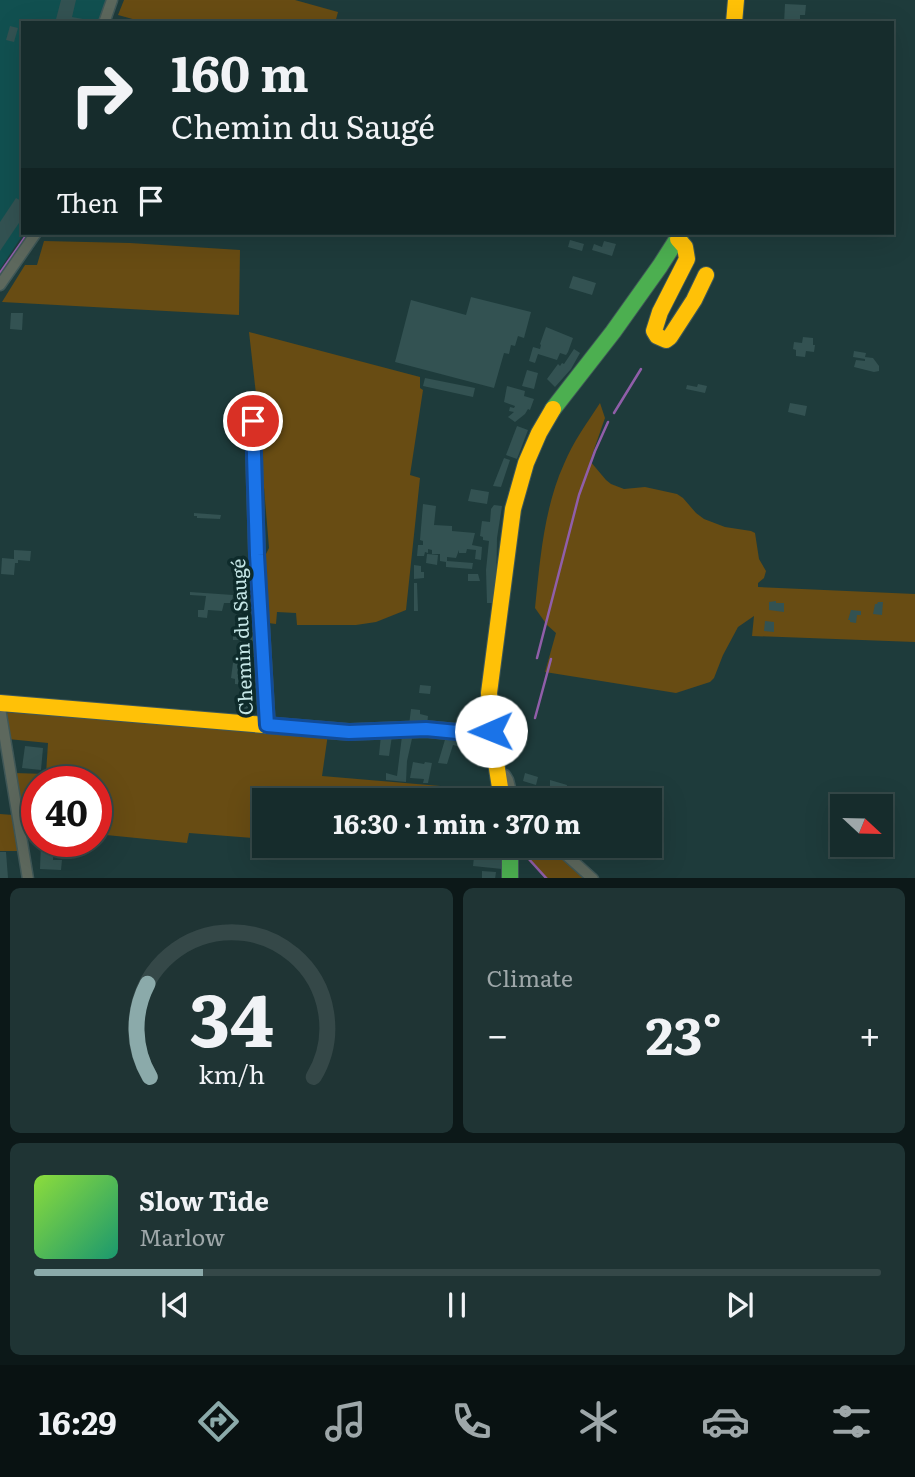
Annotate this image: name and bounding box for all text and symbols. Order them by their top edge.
text: 160 m [171,34,309,107]
icon: right [56,49,147,140]
text: Chemin du Saugé [171,101,435,149]
text: Then [56,182,118,221]
icon: arrive [132,182,170,220]
pin [223,391,283,451]
icon: arrive [234,402,272,440]
street label: Chemin du Saugé [223,558,259,716]
position arrow [454,694,528,768]
speed limit sign: 40 [21,766,112,857]
north arrow [830,794,892,858]
map controls [830,794,893,857]
text: 16:30 · 1 min · 370 m [333,803,581,842]
text: Climate [487,960,573,994]
text: 34 [189,961,273,1069]
text: 23° [646,994,722,1071]
text: − [487,1004,509,1061]
text: + [859,1004,881,1061]
text: km/h [198,1054,265,1091]
text: Slow Tide [139,1180,269,1219]
text: Marlow [139,1219,225,1253]
icon: previous [156,1286,194,1324]
icon: pause [438,1286,476,1324]
icon: next [721,1286,759,1324]
text: 16:29 [39,1397,117,1445]
icon: directions [194,1397,243,1446]
icon: music [321,1397,370,1446]
icon: phone [447,1397,496,1446]
icon: climate [574,1397,623,1446]
icon: car [701,1397,750,1446]
icon: filters [827,1397,876,1446]

